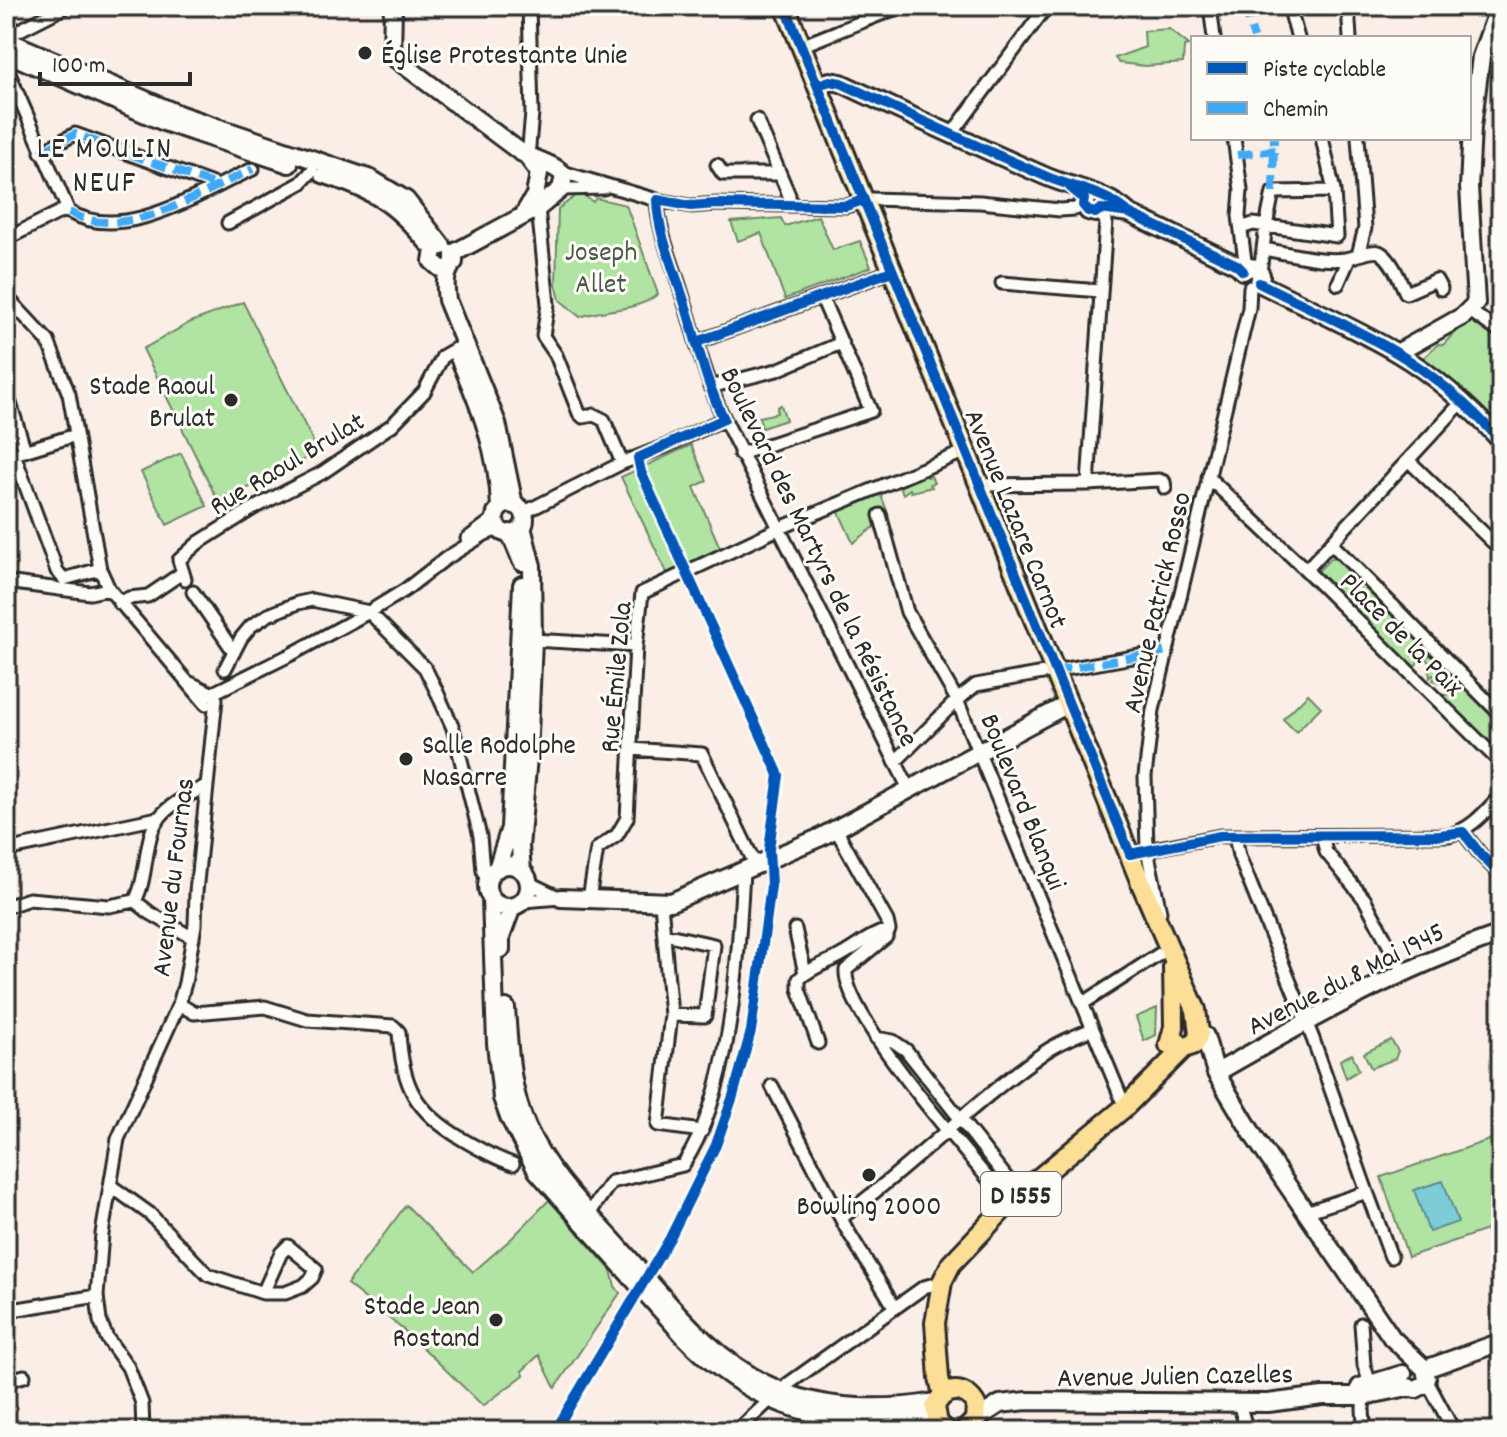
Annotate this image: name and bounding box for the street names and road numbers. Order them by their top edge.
street label: Boulevard des Martyrs de la Résistance [707,362,926,755]
street label: Rue Raoul Brulat [203,404,374,528]
street label: Avenue Lazare Carnot [951,404,1076,636]
street label: Avenue Patrick Rosso [1115,489,1205,718]
street label: Place de la Paix [1328,565,1471,708]
street label: Rue Émile Zola [592,599,646,755]
street label: Boulevard Blanqui [967,709,1074,897]
street label: Avenue du Fournas [144,776,208,979]
street label: Avenue du 8 Mai 1945 [1242,914,1453,1049]
road number: D 1555 [981,1172,1061,1216]
street label: Avenue Julien Cazelles [1057,1357,1293,1401]

